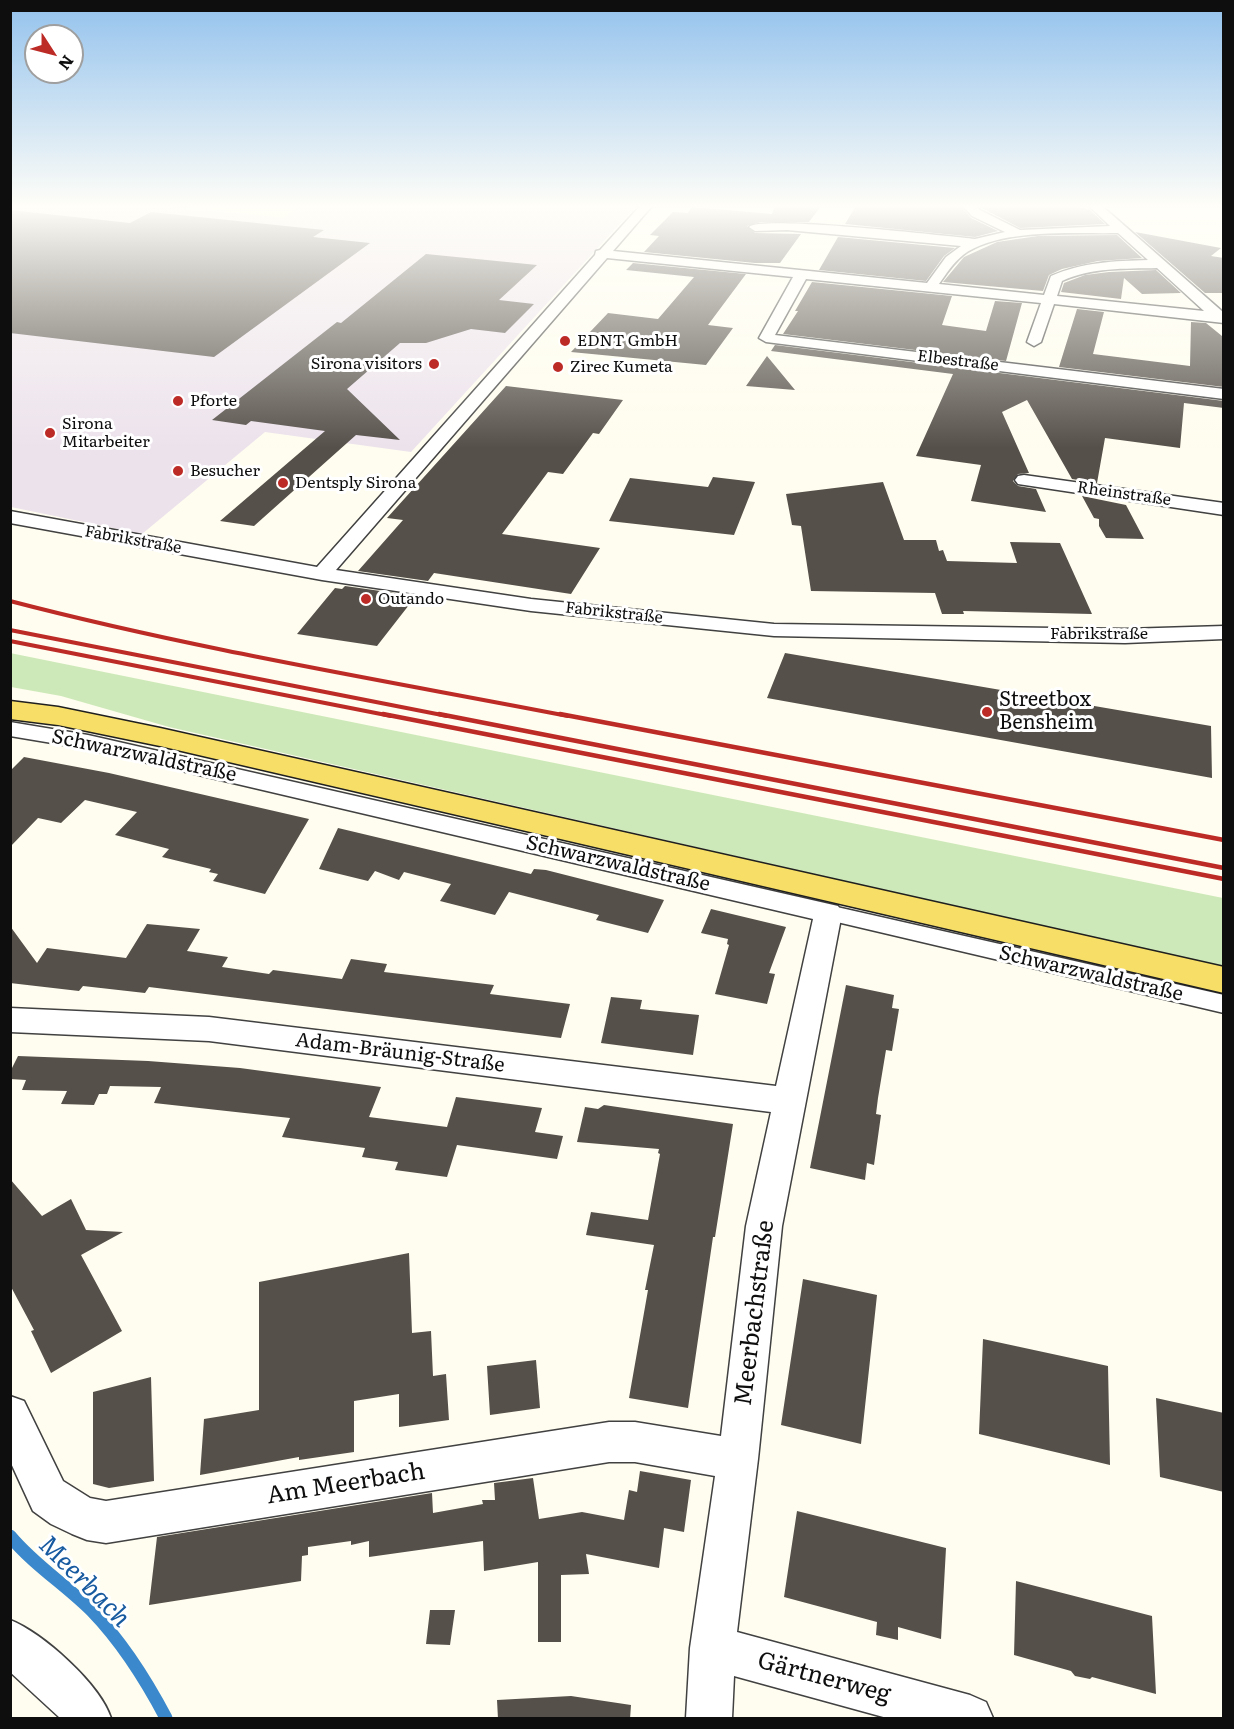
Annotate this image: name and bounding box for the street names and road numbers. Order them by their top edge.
street label: Elbestraße [916,346,1000,376]
street label: Rheinstraße [1076,478,1172,510]
street label: Fabrikstraße [83,522,183,558]
street label: Fabrikstraße [564,598,664,628]
street label: Fabrikstraße [1050,624,1148,644]
street label: Schwarzwaldstraße [49,725,239,787]
street label: Schwarzwaldstraße [524,831,712,897]
street label: Schwarzwaldstraße [997,941,1185,1007]
street label: Adam-Bräunig-Straße [294,1028,506,1078]
street label: Meerbachstraße [729,1219,781,1407]
street label: Am Meerbach [265,1457,427,1511]
street label: Gärtnerweg [754,1646,894,1710]

